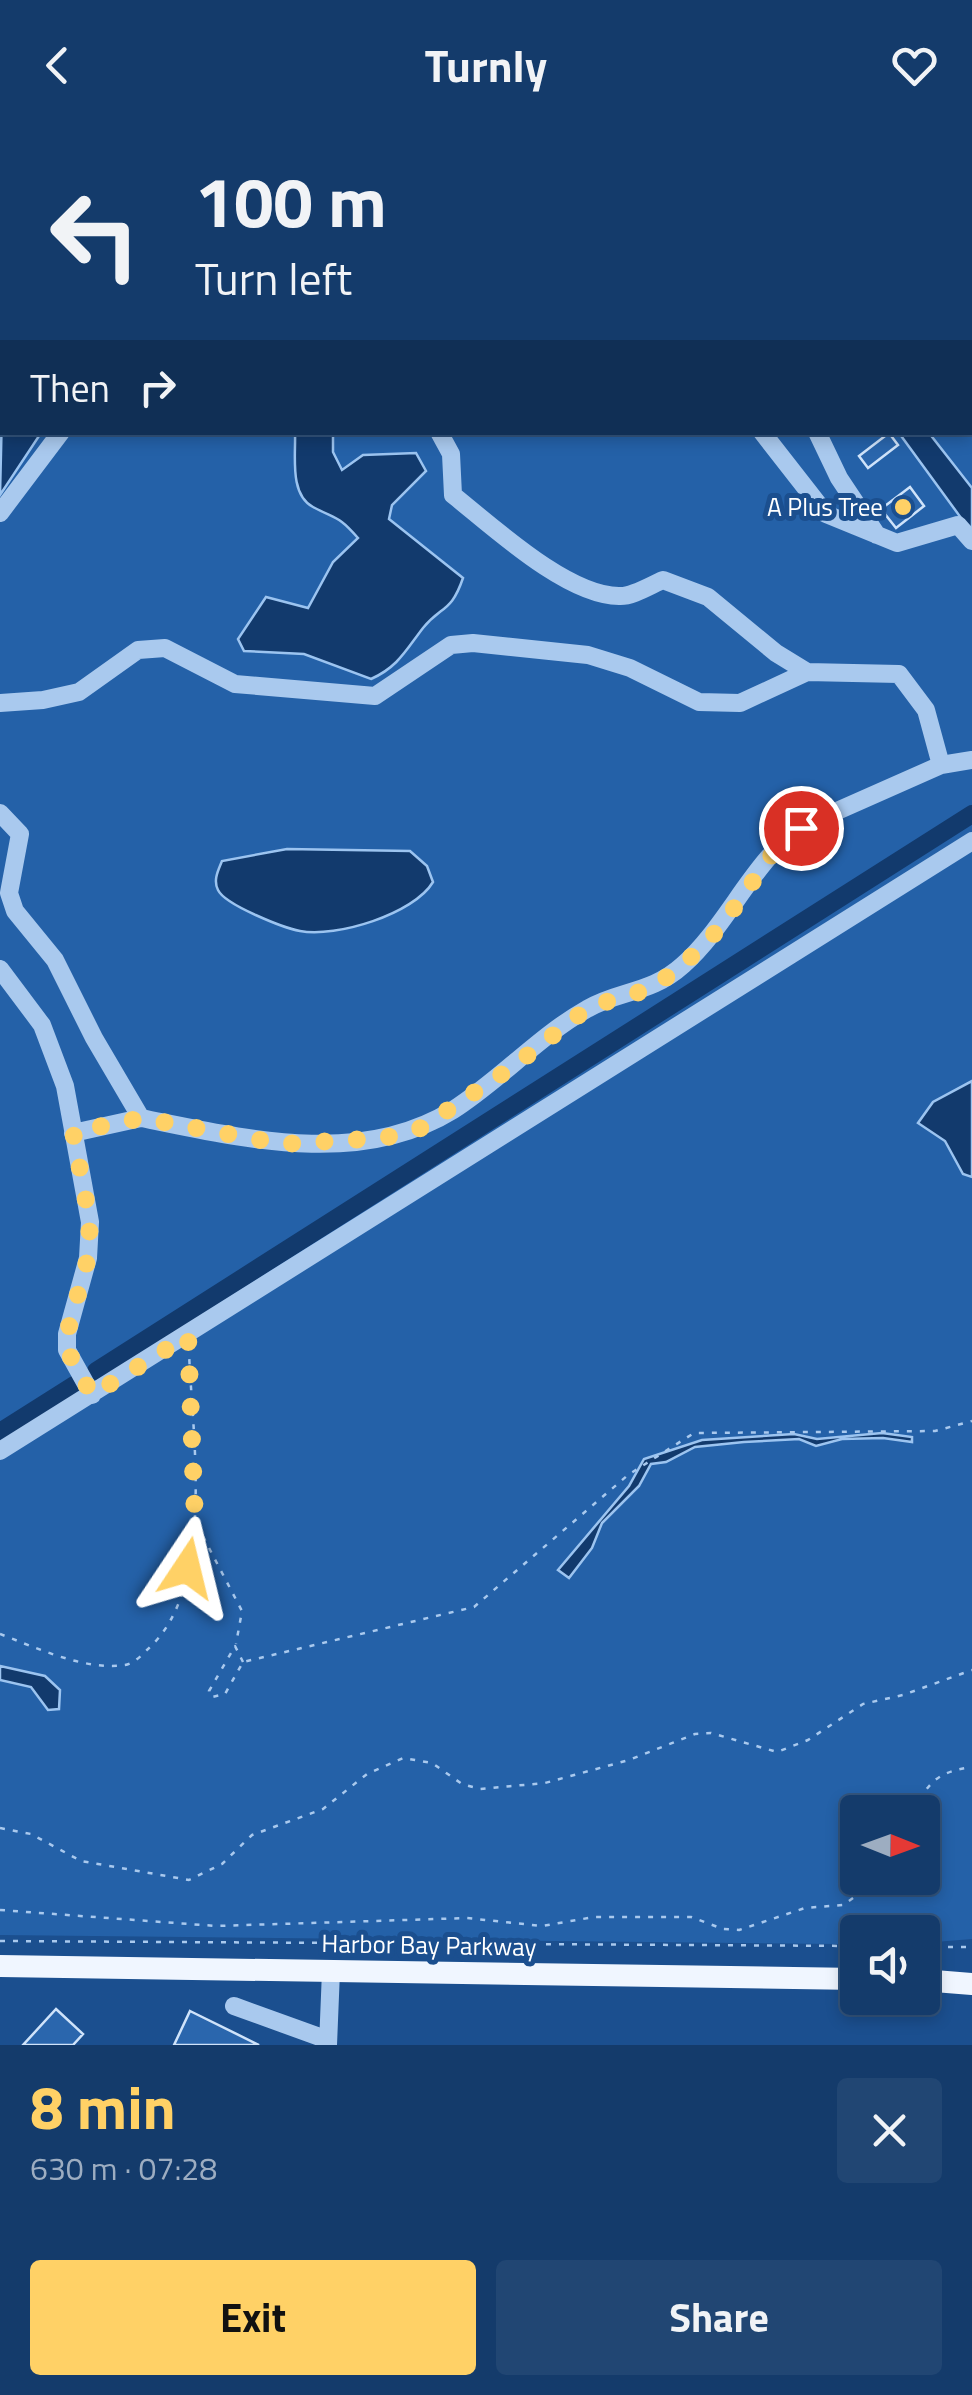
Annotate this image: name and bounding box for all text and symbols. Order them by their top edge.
text: Turnly [425,31,547,99]
icon: back [30,38,85,93]
icon: heart [887,38,942,93]
text: 100 m [195,148,387,254]
icon: left [30,170,160,300]
text: Turn left [195,244,352,312]
text: Then [30,359,110,417]
icon: right [130,360,185,415]
place label: A Plus Tree [767,488,883,526]
marker: A Plus Tree [892,496,914,518]
pin [759,786,844,871]
icon: arrive [774,801,829,856]
position arrow [135,1516,239,1620]
north arrow [840,1795,940,1895]
map controls [840,1795,940,2015]
button: sound [840,1915,940,2015]
street label: Harbor Bay Parkway [321,1924,537,1966]
text: 8 min [30,2061,176,2152]
button: close [837,2078,942,2183]
text: 630 m · 07:28 [30,2144,217,2192]
button: Exit [30,2260,476,2375]
button: Share [496,2260,942,2375]

